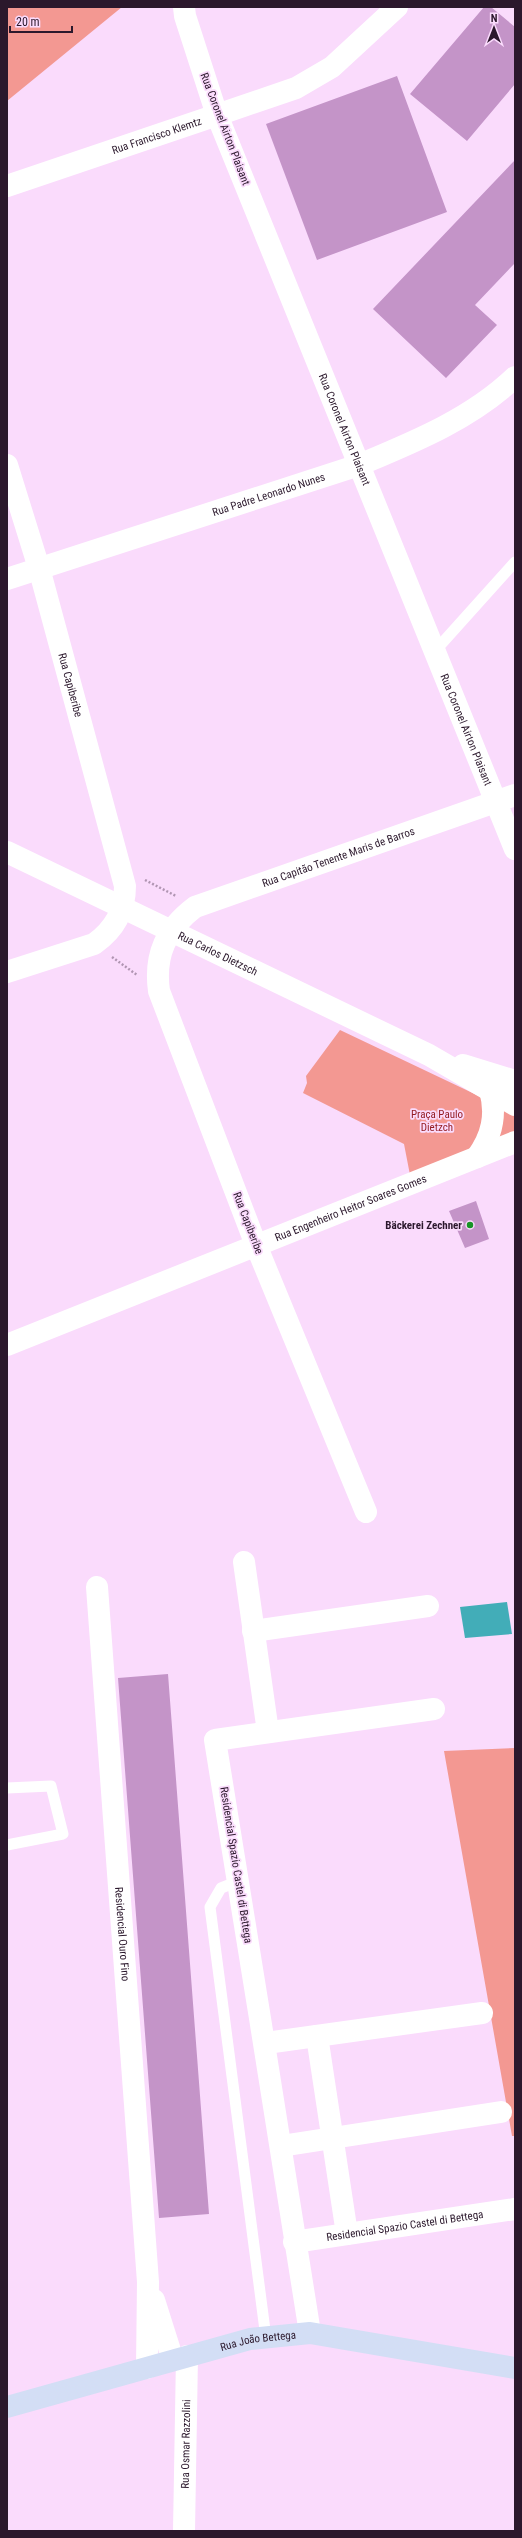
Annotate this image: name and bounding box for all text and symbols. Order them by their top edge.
scale bar [10,8,72,34]
north arrow [474,8,514,48]
text: N [491,12,498,25]
text: 20 m [16,15,40,29]
street label: Rua Coronel Airton Plaisant [198,71,252,187]
street label: Rua Francisco Klemtz [110,114,203,157]
street label: Rua Coronel Airton Plaisant [316,372,373,487]
street label: Rua Padre Leonardo Nunes [211,470,327,519]
street label: Rua Capiberibe [56,652,85,718]
street label: Rua Coronel Airton Plaisant [438,672,495,787]
street label: Rua Capitão Tenente Maris de Barros [260,824,416,890]
street label: Rua Carlos Dietzsch [176,929,260,978]
park label: Praça Paulo Dietzch [411,1108,464,1134]
street label: Rua Engenheiro Heitor Soares Gomes [273,1172,428,1244]
street label: Rua Capiberibe [230,1190,266,1256]
place label: Bäckerei Zechner [385,1219,462,1232]
marker: Bäckerei Zechner [465,1220,475,1230]
street label: Residencial Spazio Castel di Bettega [217,1786,255,1944]
street label: Residencial Ouro Fino [113,1886,132,1982]
street label: Residencial Spazio Castel di Bettega [325,2207,484,2244]
street label: Rua João Bettega [219,2328,296,2354]
street label: Rua Osmar Razzolini [178,2399,193,2489]

